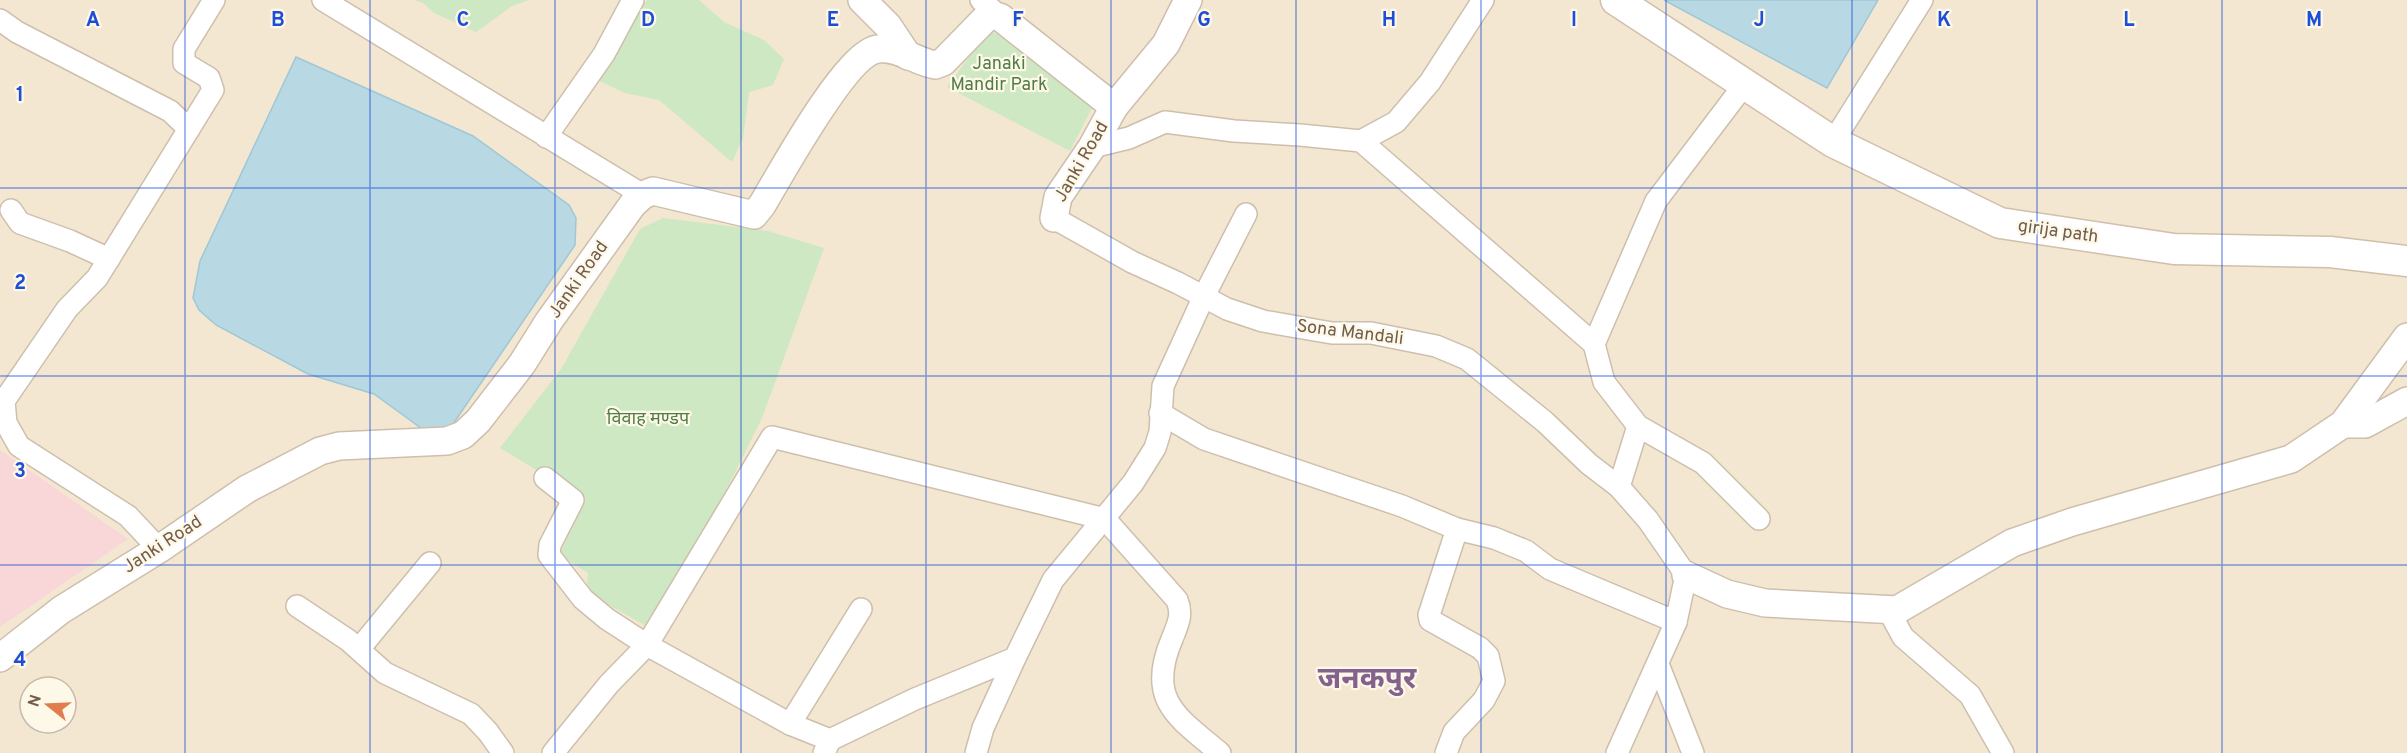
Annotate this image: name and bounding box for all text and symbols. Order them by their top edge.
text: A [86,8,100,34]
text: B [271,8,285,34]
text: C [457,8,469,34]
text: D [641,8,655,34]
text: E [827,8,839,34]
text: F [1012,8,1024,34]
text: G [1197,8,1211,34]
text: H [1382,8,1396,34]
text: I [1571,8,1577,34]
text: J [1753,8,1765,34]
text: K [1937,8,1951,34]
text: L [2123,8,2135,34]
text: M [2306,8,2322,34]
park label: Janaki Mandir Park [950,53,1048,97]
text: 1 [16,83,24,109]
street label: Janki Road [1050,117,1114,207]
street label: girija path [2016,215,2100,249]
street label: Janki Road [544,237,614,323]
text: 2 [14,271,26,297]
street label: Sona Mandali [1295,315,1405,351]
park label: विवाह मण्डप [607,408,690,431]
text: 3 [14,459,26,485]
street label: Janki Road [119,511,207,579]
text: 4 [14,648,26,674]
district label: जनकपुर [1318,662,1417,699]
north arrow [18,675,78,735]
text: N [24,692,47,710]

